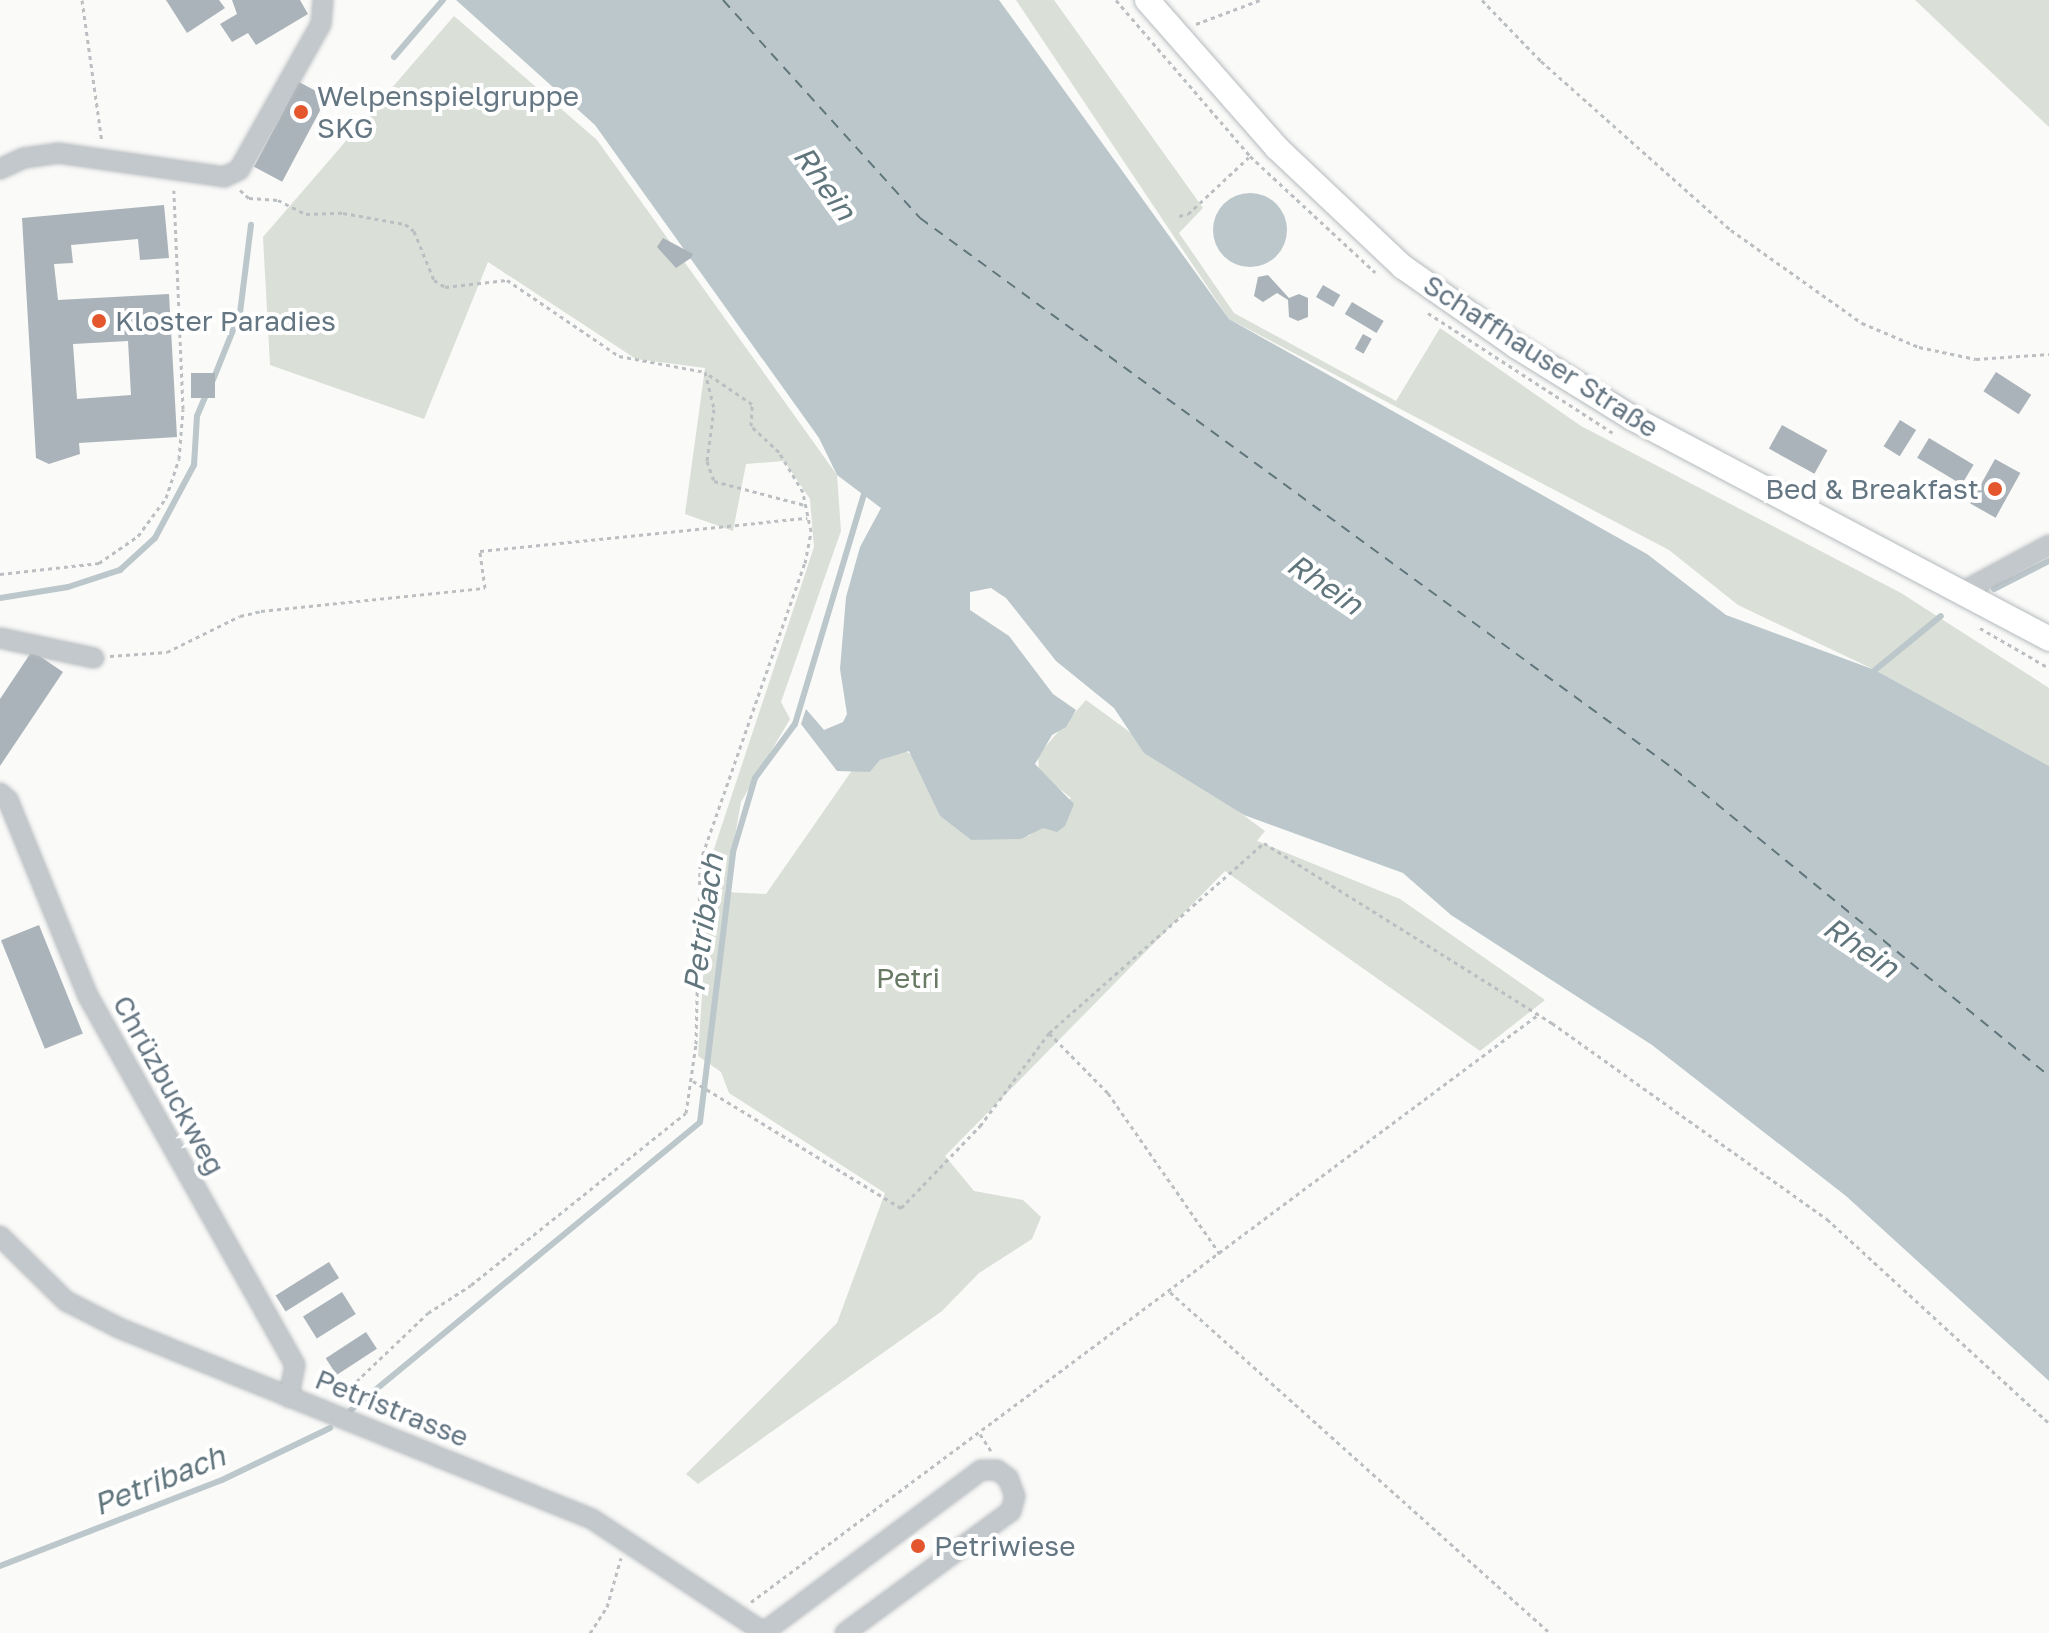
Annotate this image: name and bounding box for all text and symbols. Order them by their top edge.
place label: Welpenspielgruppe SKG [317,79,579,145]
marker: Welpenspielgruppe SKG [292,103,310,121]
water label: Rhein [786,139,864,227]
street label: Schaffhauser Straße [1417,267,1665,445]
place label: Kloster Paradies [115,304,336,338]
marker: Kloster Paradies [90,312,108,330]
place label: Bed & Breakfast [1765,472,1979,506]
marker: Bed & Breakfast [1986,480,2004,498]
water label: Rhein [1281,546,1369,622]
water label: Petribach [676,852,730,994]
water label: Rhein [1817,909,1905,985]
park label: Petri [876,961,940,995]
street label: Chrüzbuckweg [106,989,232,1181]
street label: Petristrasse [310,1362,474,1454]
water label: Petribach [88,1437,230,1523]
place label: Petriwiese [934,1529,1075,1563]
marker: Petriwiese [909,1537,927,1555]

